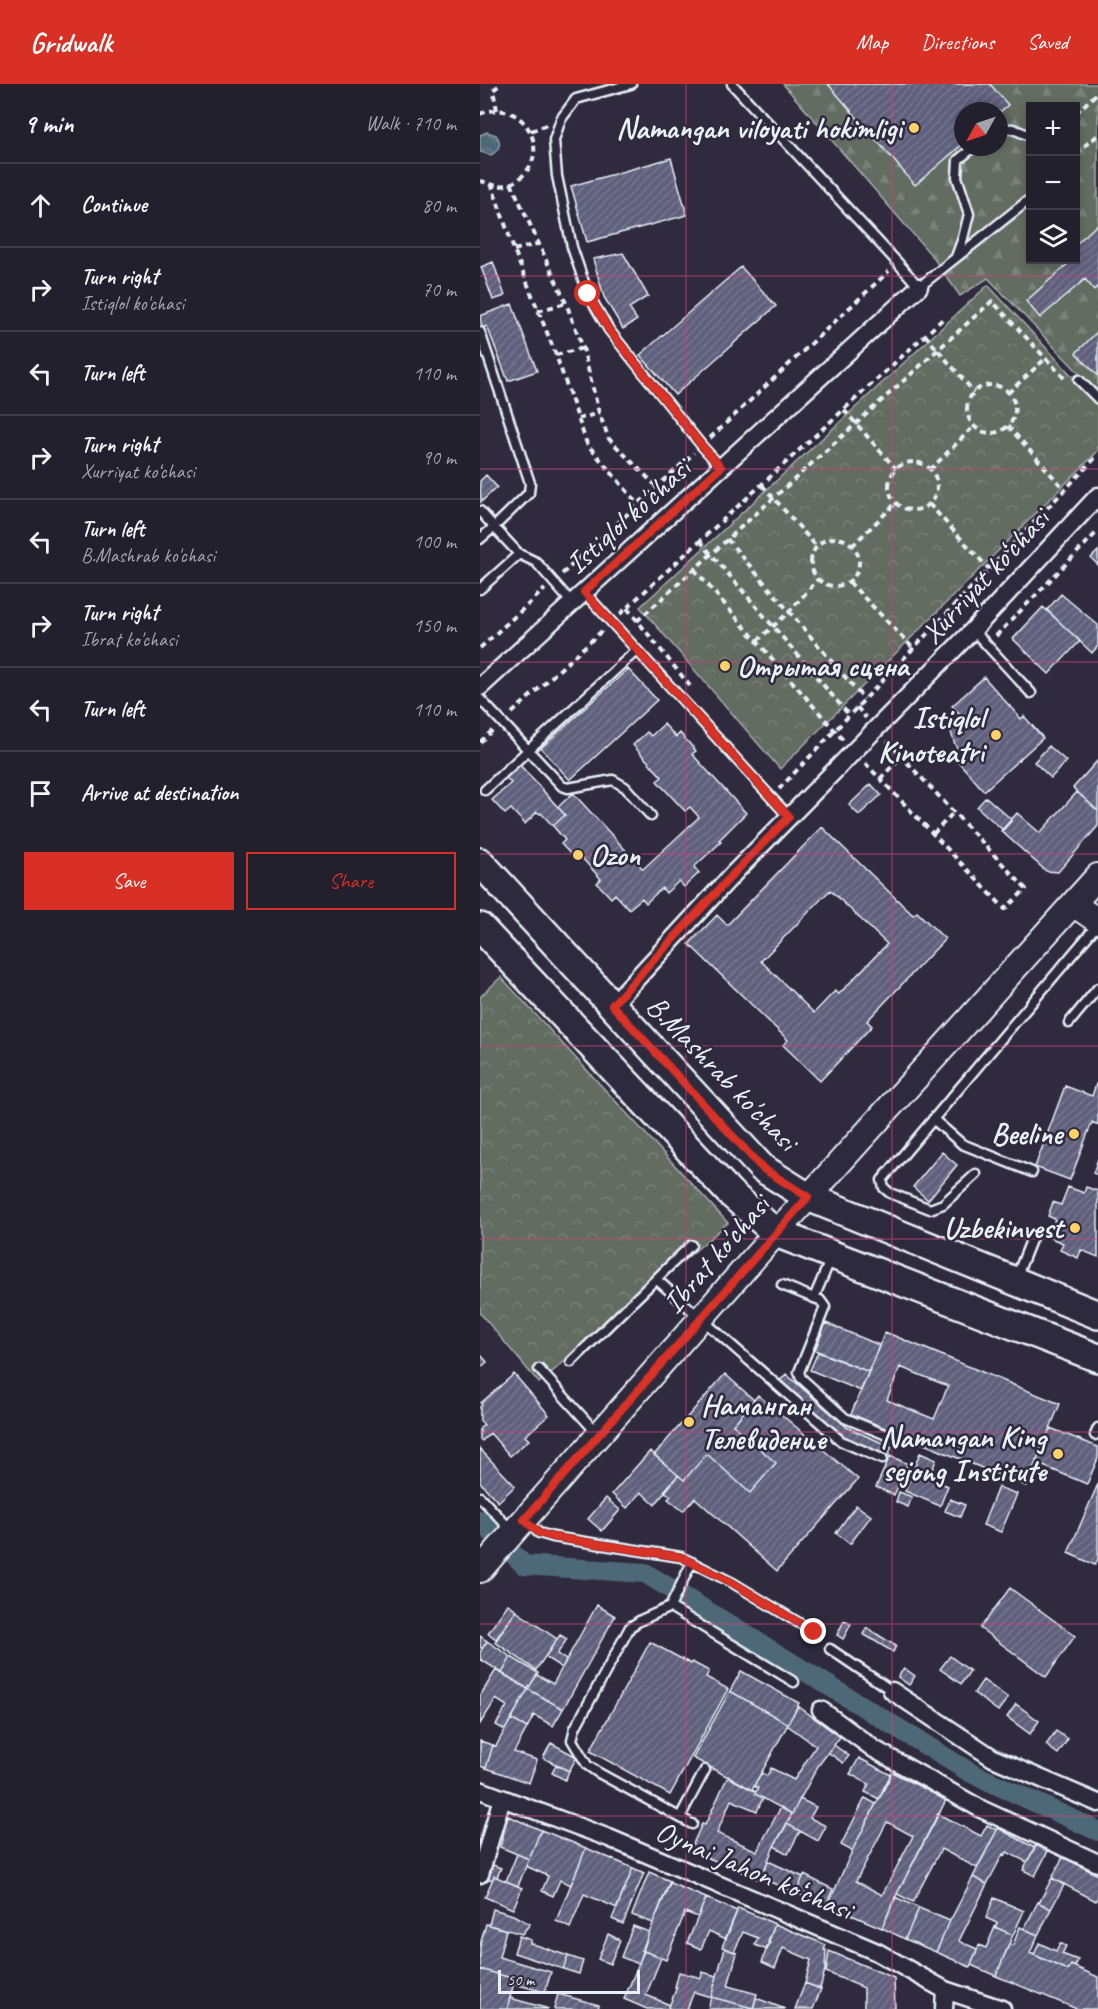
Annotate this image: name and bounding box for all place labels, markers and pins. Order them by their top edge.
place label: Namangan viloyati hokimligi [616,109,906,147]
marker: Namangan viloyati hokimligi [907,121,921,135]
place label: Отрытая сцена [737,647,911,685]
marker: Отрытая сцена [718,659,732,673]
place label: Istiqlol Kinoteatri [878,699,990,771]
marker: Istiqlol Kinoteatri [989,728,1003,742]
place label: Ozon [590,836,641,874]
marker: Ozon [571,848,585,862]
place label: Beeline [991,1115,1065,1153]
marker: Beeline [1067,1127,1081,1141]
place label: Uzbekinvest [944,1209,1066,1247]
marker: Uzbekinvest [1068,1221,1082,1235]
place label: Наманган Телевидение [701,1386,828,1458]
marker: Наманган Телевидение [682,1415,696,1429]
place label: Namangan King sejong Institute [880,1418,1048,1490]
marker: Namangan King sejong Institute [1051,1447,1065,1461]

